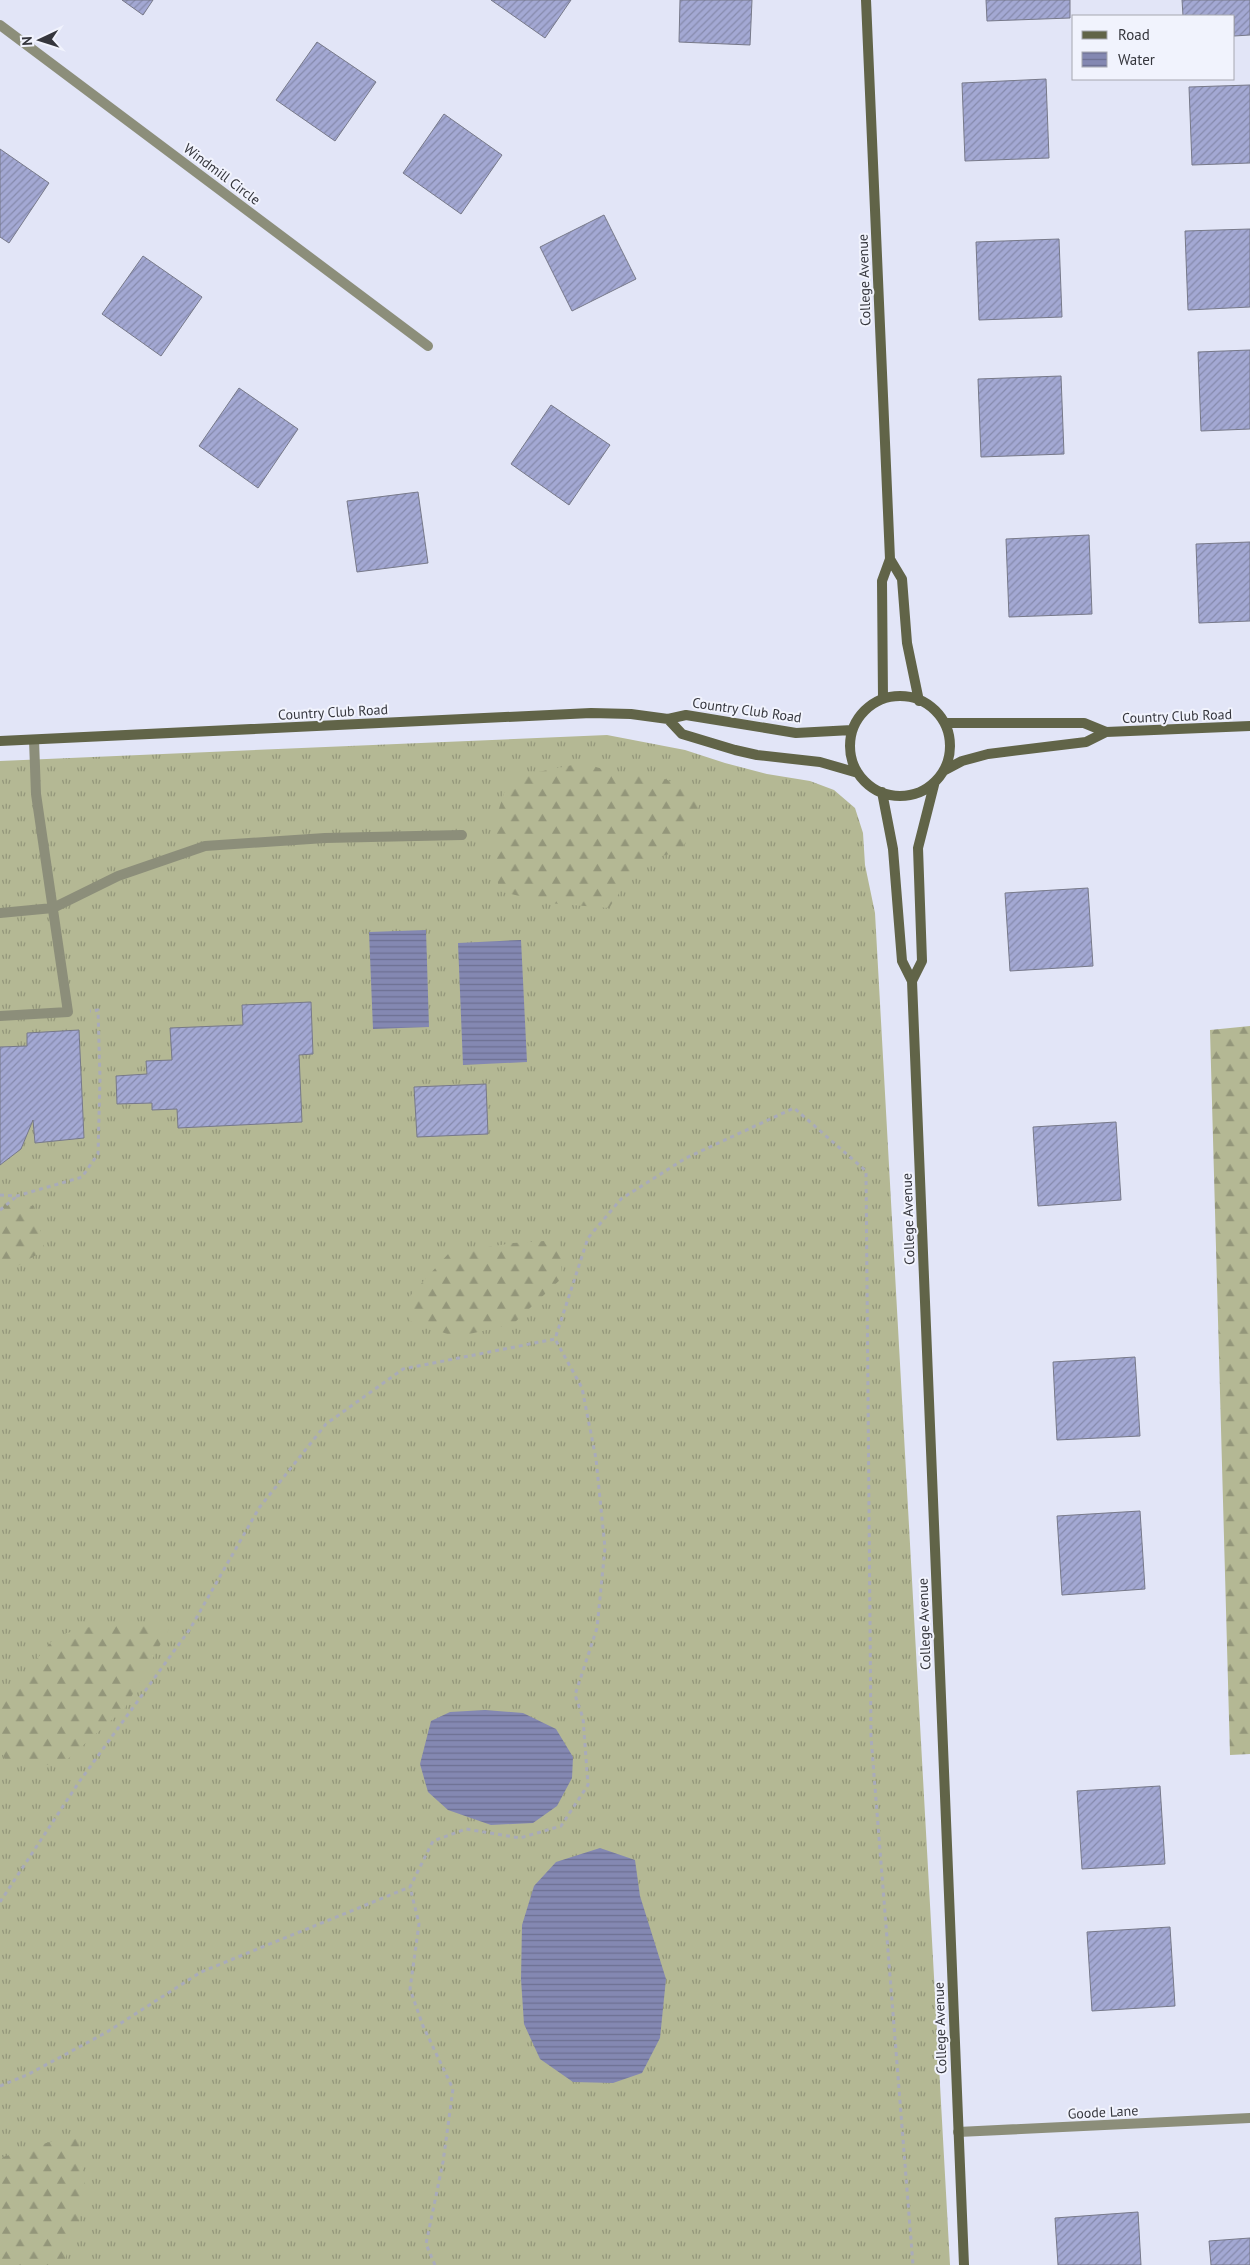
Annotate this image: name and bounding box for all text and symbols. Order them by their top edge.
north arrow [15,15,65,65]
legend [1072,15,1235,80]
text: Road [1118,25,1150,44]
text: N [18,36,36,46]
text: Water [1118,50,1155,69]
street label: Windmill Circle [180,139,264,209]
street label: College Avenue [853,234,875,326]
street label: Country Club Road [691,693,803,727]
street label: Country Club Road [278,700,388,724]
street label: Country Club Road [1122,705,1232,727]
street label: College Avenue [897,1173,919,1265]
street label: College Avenue [913,1578,935,1670]
street label: College Avenue [929,1982,951,2074]
street label: Goode Lane [1067,2101,1139,2123]

